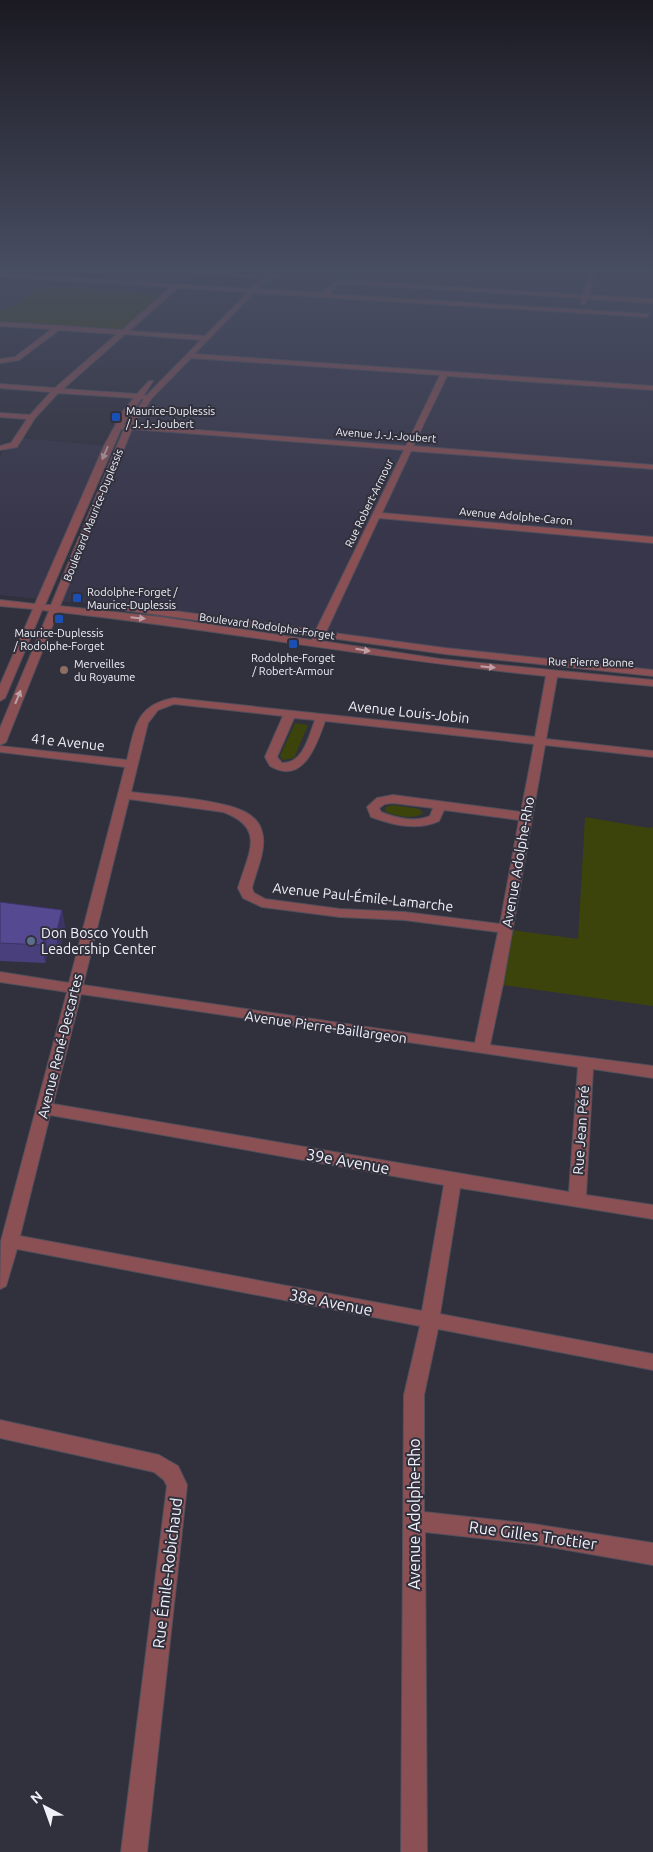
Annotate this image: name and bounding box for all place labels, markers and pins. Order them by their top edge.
place label: Maurice-Duplessis / J.-J.-Joubert [125,405,215,430]
marker: Maurice-Duplessis / J.-J.-Joubert [110,411,122,423]
place label: Rodolphe-Forget / Maurice-Duplessis [87,586,179,611]
marker: Rodolphe-Forget / Maurice-Duplessis [71,592,83,604]
marker: Maurice-Duplessis / Rodolphe-Forget [53,613,65,625]
place label: Maurice-Duplessis / Rodolphe-Forget [13,627,105,652]
marker: Rodolphe-Forget / Robert-Armour [287,638,299,650]
place label: Rodolphe-Forget / Robert-Armour [251,652,336,677]
place label: Merveilles du Royaume [74,658,135,683]
marker: Merveilles du Royaume [58,664,70,676]
place label: Don Bosco Youth Leadership Center [41,925,157,957]
marker: Don Bosco Youth Leadership Center [25,935,37,947]

